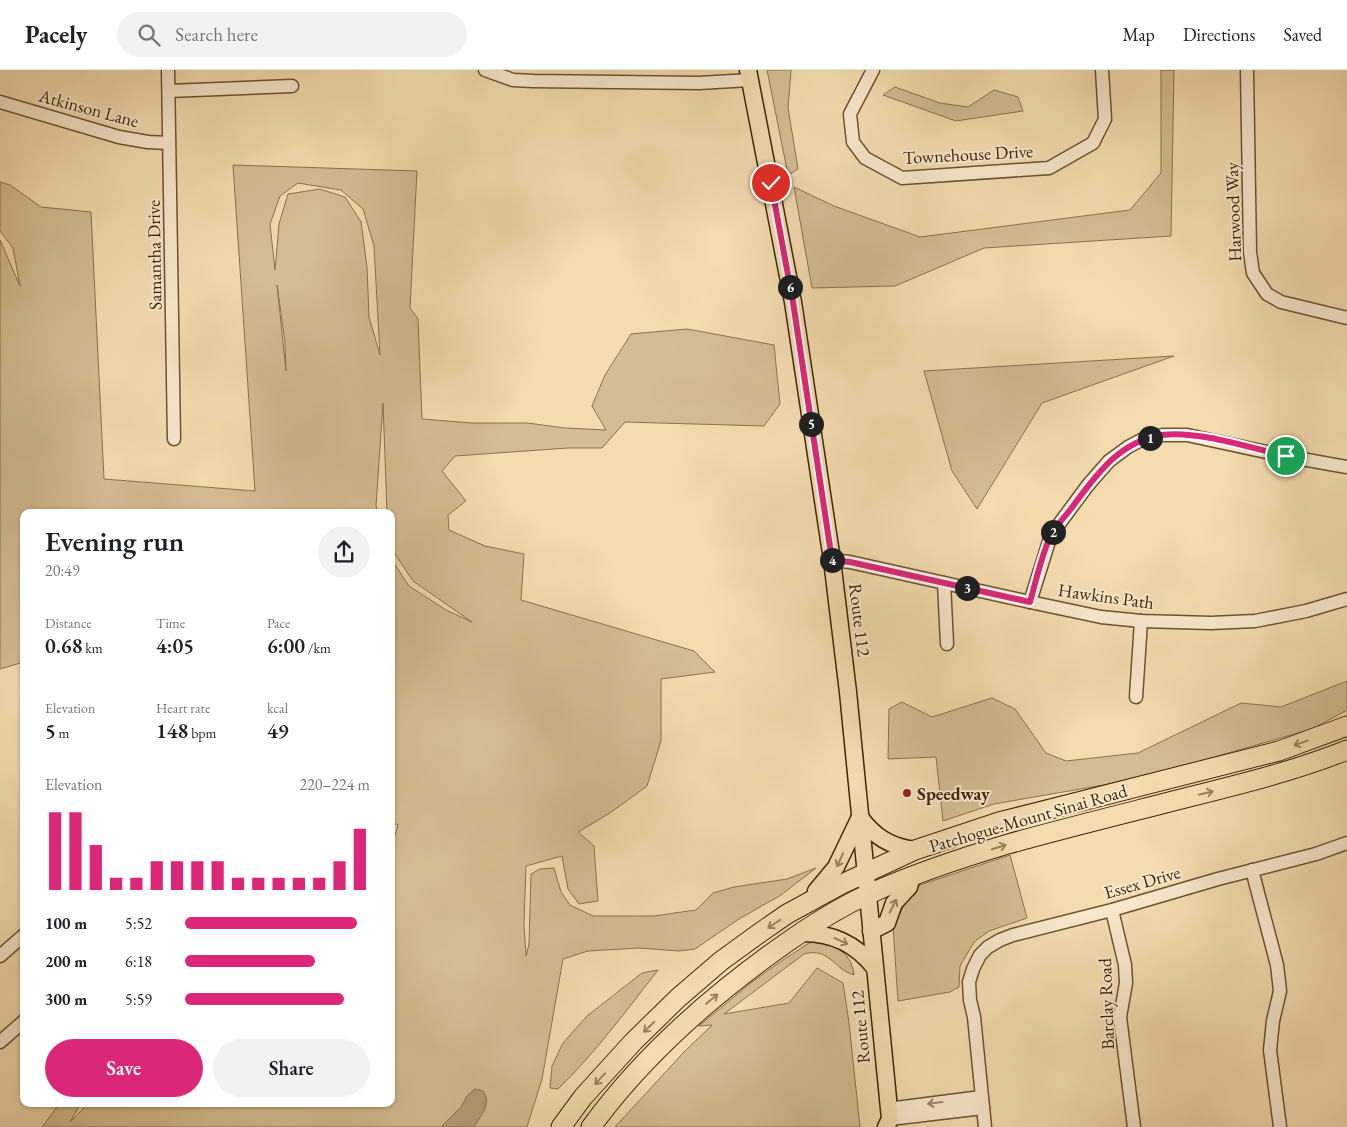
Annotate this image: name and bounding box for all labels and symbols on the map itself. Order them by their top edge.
street label: Atkinson Lane [36,83,141,132]
street label: Townehouse Drive [902,139,1034,169]
pin [750,162,792,204]
street label: Harwood Way [1220,162,1246,262]
street label: Samantha Drive [142,200,166,310]
pin: 6 [778,274,802,300]
pin: 5 [798,412,824,436]
pin: 1 [1138,426,1162,450]
pin [1265,435,1307,477]
pin: 2 [1040,520,1066,544]
pin: 4 [820,548,844,572]
pin: 3 [954,576,980,600]
street label: Hawkins Path [1057,578,1155,614]
street label: Route 112 [844,582,876,658]
one-way arrow [1294,739,1309,748]
street label: Patchogue-Mount Sinai Road [926,778,1130,857]
place label: Speedway [917,782,990,805]
marker: Speedway [901,787,913,799]
one-way arrow [1198,788,1214,797]
one-way arrow [991,842,1007,852]
one-way arrow [835,852,844,867]
street label: Essex Drive [1101,860,1183,904]
one-way arrow [888,899,898,914]
one-way arrow [767,919,781,929]
one-way arrow [834,936,849,946]
street label: Barclay Road [1093,957,1119,1050]
street label: Route 112 [845,989,875,1065]
one-way arrow [706,994,719,1005]
one-way arrow [642,1021,655,1033]
one-way arrow [594,1072,606,1085]
one-way arrow [927,1098,943,1108]

